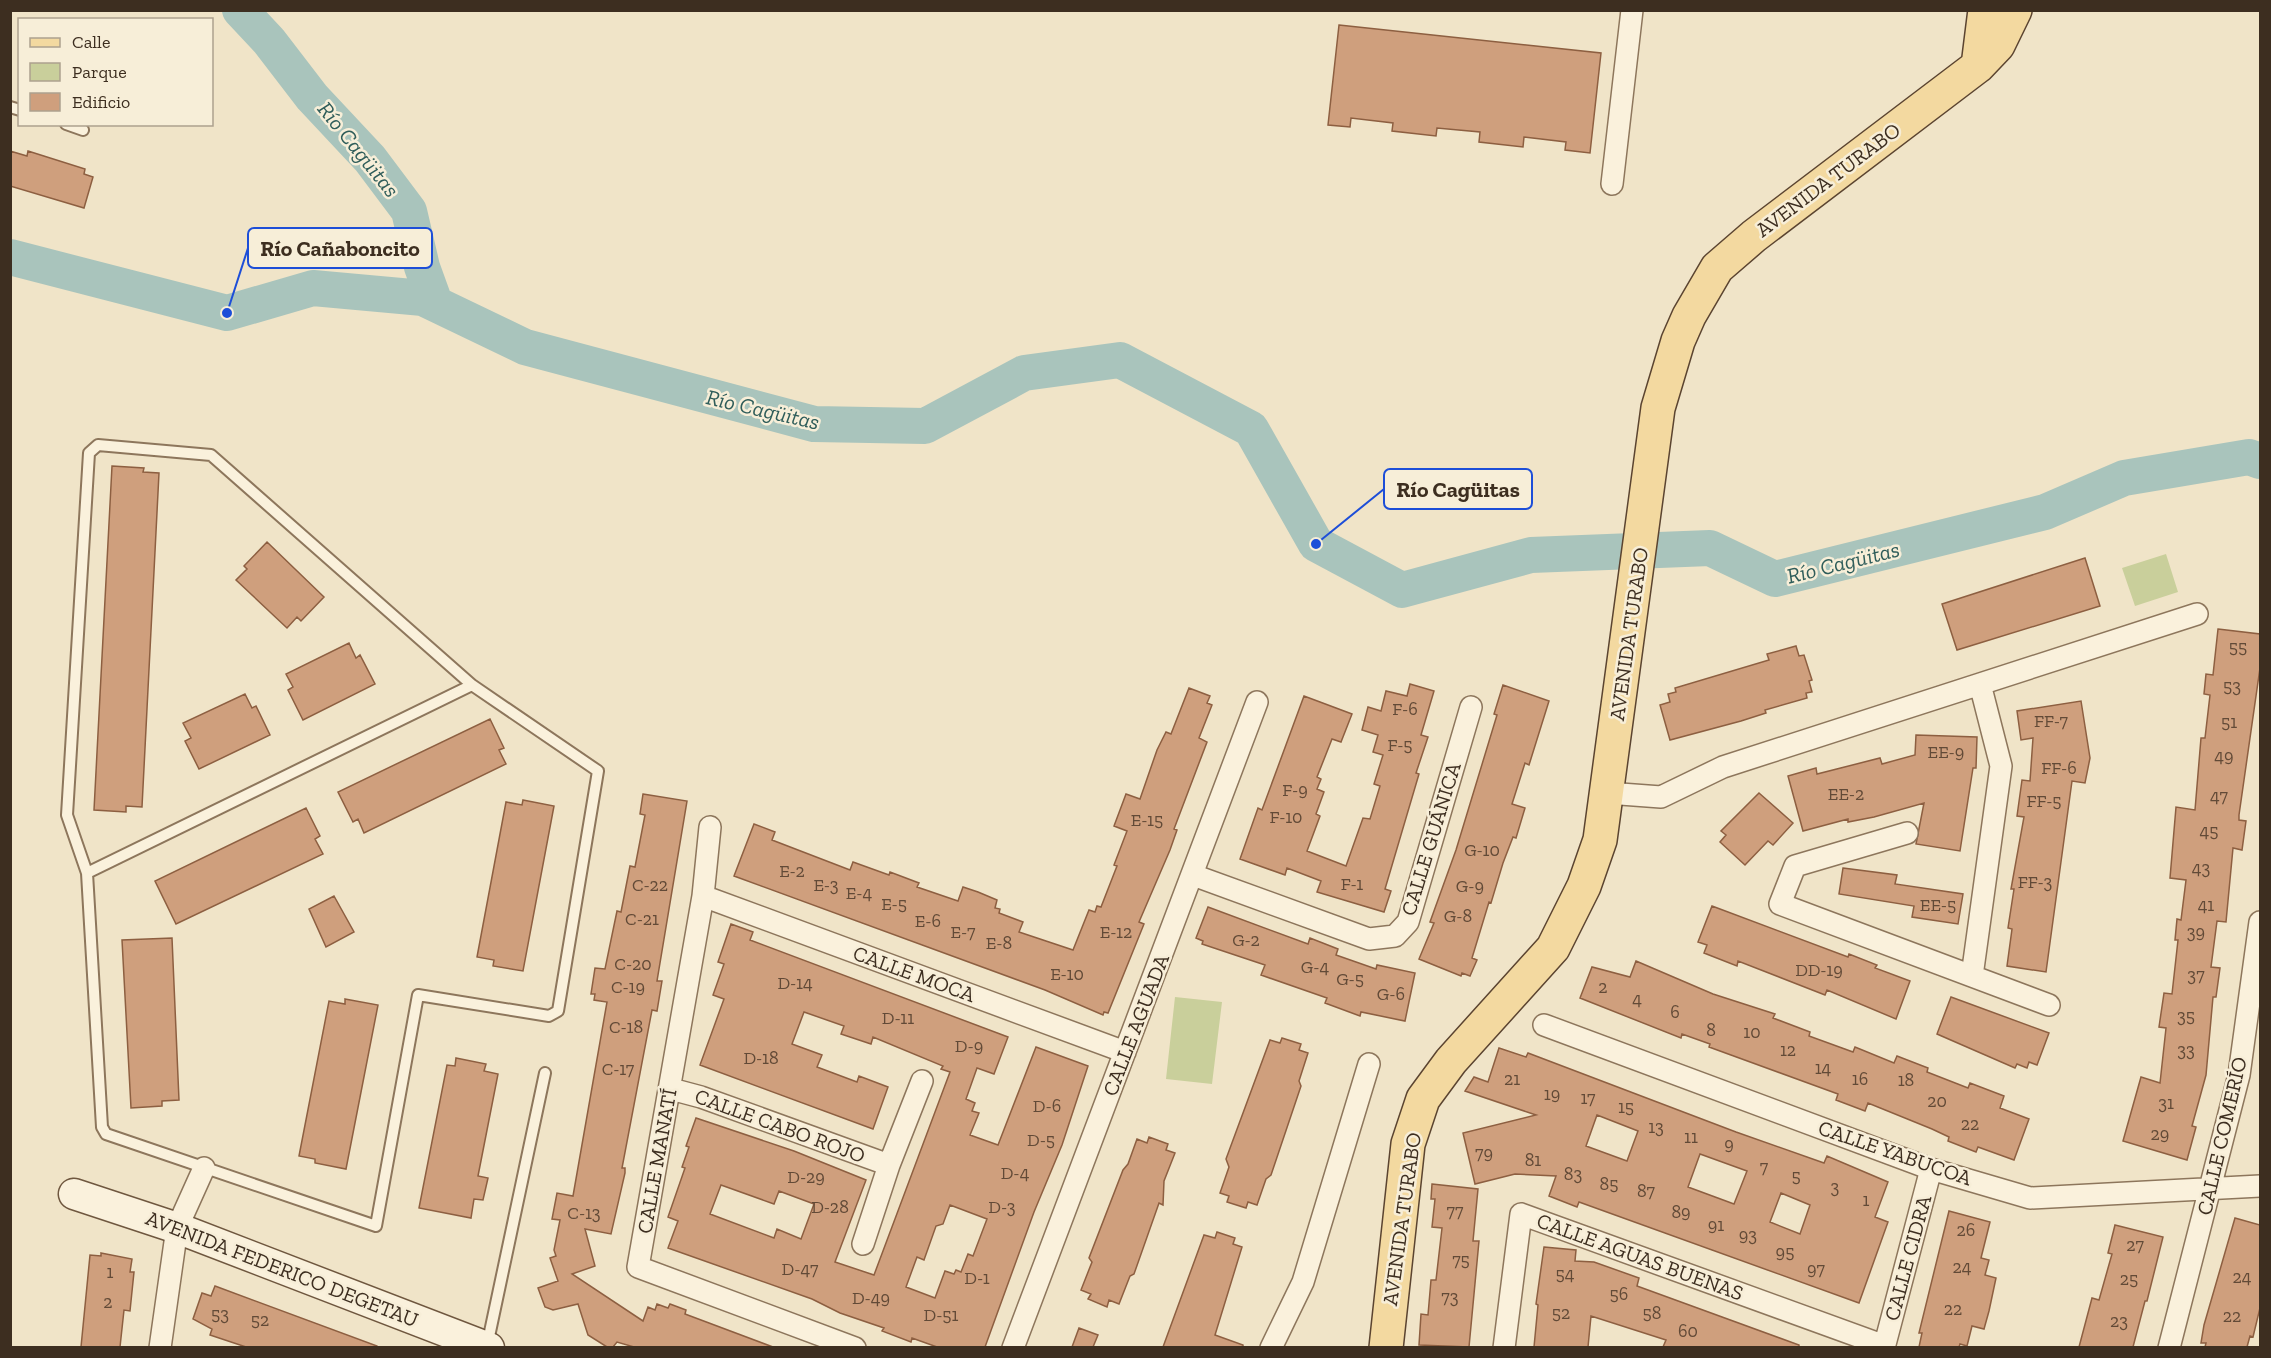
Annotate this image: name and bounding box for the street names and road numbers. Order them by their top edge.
street label: AVENIDA TURABO [1750,117,1905,242]
street label: AVENIDA TURABO [1604,546,1653,722]
street label: CALLE GUÁNICA [1395,759,1466,918]
street label: CALLE MOCA [850,940,979,1007]
street label: CALLE AGUADA [1097,950,1174,1099]
street label: CALLE COMERÍO [2191,1054,2252,1217]
street label: CALLE CABO ROJO [692,1083,869,1168]
street label: CALLE MANATÍ [631,1087,682,1235]
street label: CALLE YABUCOA [1815,1115,1976,1191]
street label: AVENIDA TURABO [1377,1131,1426,1307]
street label: CALLE CIDRA [1879,1192,1936,1323]
street label: AVENIDA FEDERICO DEGETAU [142,1205,422,1332]
street label: CALLE AGUAS BUENAS [1534,1208,1747,1306]

